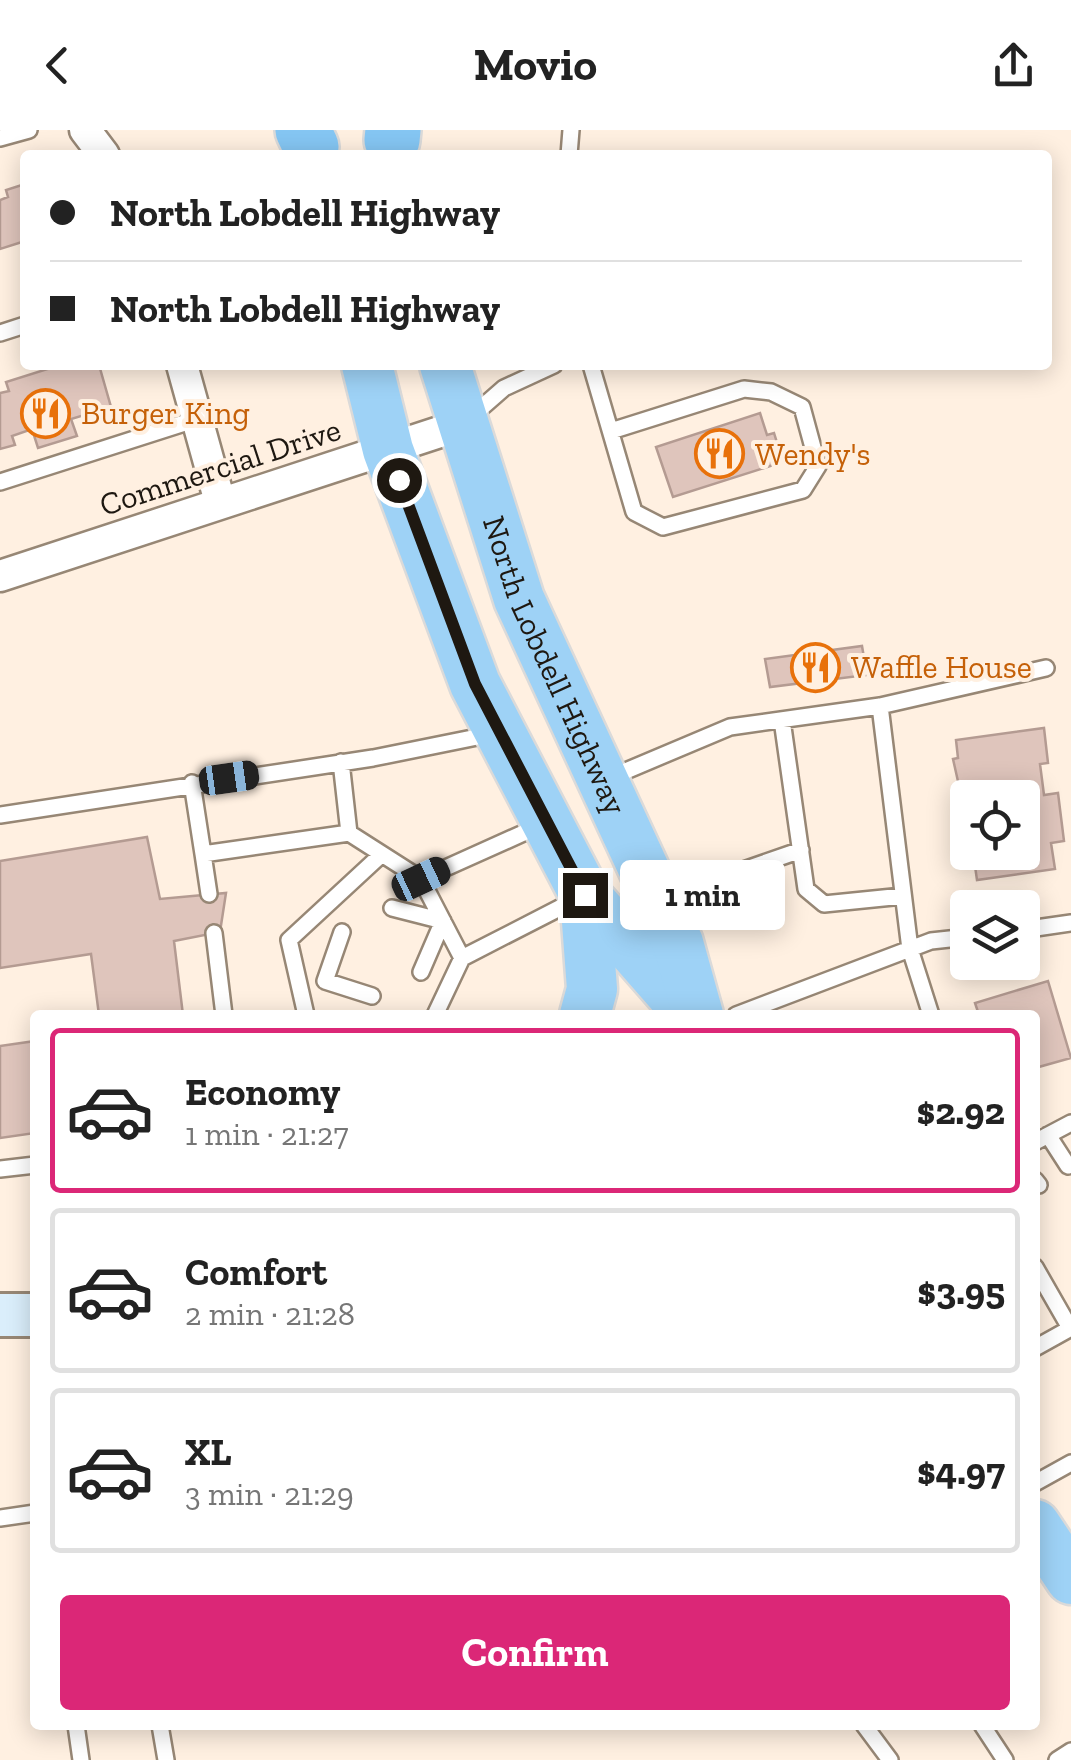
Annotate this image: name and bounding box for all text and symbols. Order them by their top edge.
icon: back [30,38,85,93]
text: Movio [474,38,597,92]
icon: share [986,38,1041,93]
text: North Lobdell Highway [110,190,500,236]
text: North Lobdell Highway [110,286,500,332]
restaurant icon: Burger King [20,387,72,439]
place label: Burger King [81,394,250,432]
street label: Commercial Drive [95,410,345,524]
restaurant icon: Wendy's [694,428,746,480]
place label: Wendy's [755,435,871,473]
route start [377,458,422,503]
street label: North Lobdell Highway [475,511,635,821]
restaurant icon: Waffle House [790,641,842,693]
place label: Waffle House [851,648,1032,686]
car [197,759,261,797]
map controls [950,780,1040,980]
button: locate [950,780,1040,870]
car [387,853,455,905]
callout: 1 min [620,860,785,930]
route end [563,873,608,918]
text: 1 min [665,876,740,914]
button: layers [950,890,1040,980]
icon: car [65,1066,155,1156]
text: Economy [185,1069,340,1115]
text: $2.92 [917,1088,1005,1134]
text: 1 min · 21:27 [185,1115,349,1153]
icon: car [65,1246,155,1336]
text: Comfort [185,1249,327,1295]
text: $3.95 [917,1268,1005,1314]
text: 2 min · 21:28 [185,1295,355,1333]
icon: car [65,1426,155,1516]
text: XL [185,1429,232,1475]
text: $4.97 [917,1448,1005,1494]
text: 3 min · 21:29 [185,1475,354,1513]
button: Confirm [60,1595,1010,1710]

